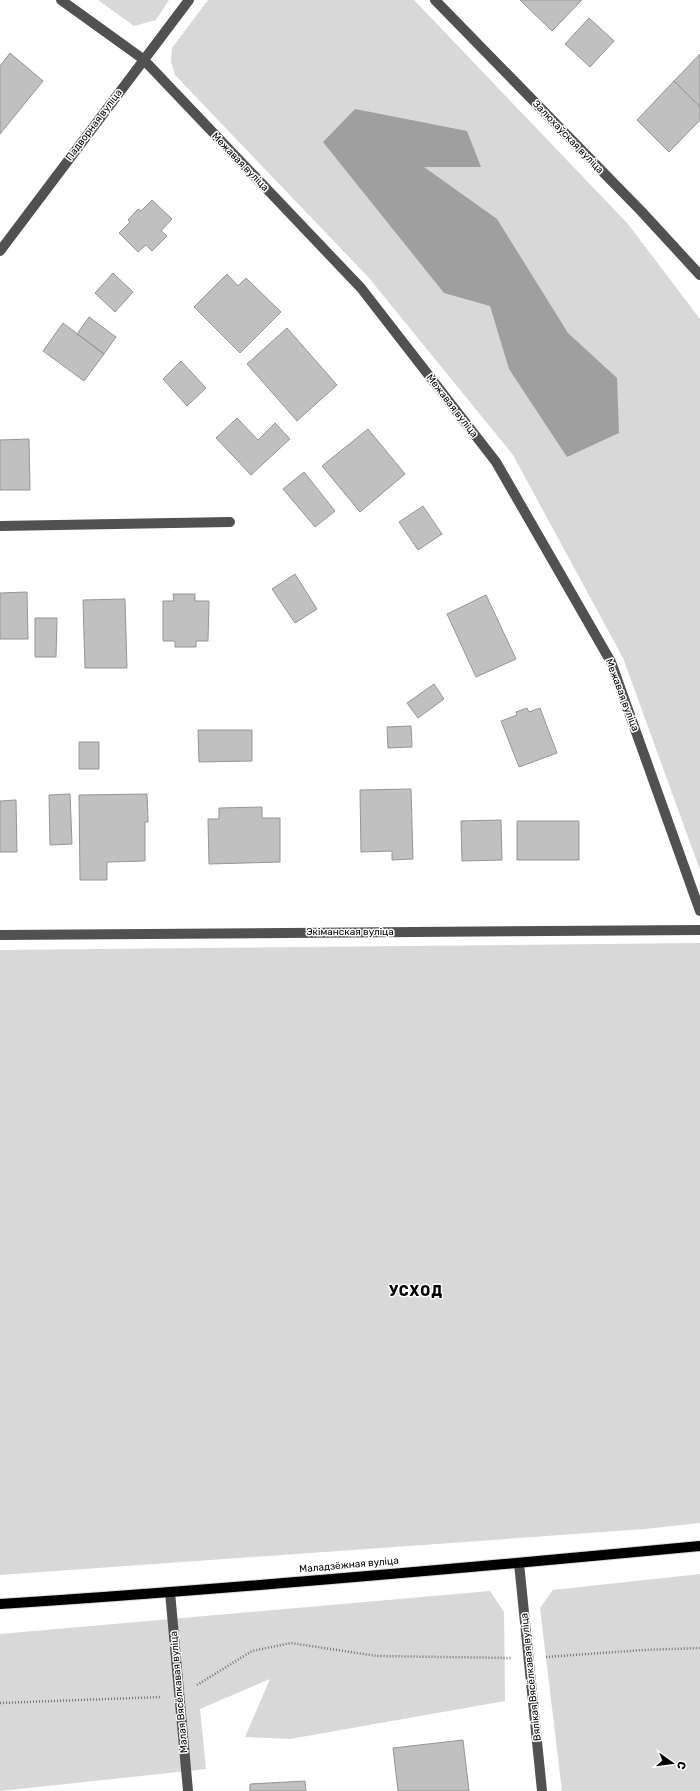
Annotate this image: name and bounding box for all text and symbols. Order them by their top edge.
street label: Падворная вуліца [63,87,125,163]
street label: Залюхаўская вуліца [530,98,606,176]
street label: Межавая вуліца [209,130,271,194]
street label: Межавая вуліца [424,372,480,440]
street label: Межавая вуліца [603,657,641,733]
street label: Экіманская вуліца [306,926,394,938]
district label: УСХОД [389,1283,443,1300]
street label: Маладзёжная вуліца [299,1555,399,1575]
street label: Вялікая Вясёлкавая вуліца [518,1612,544,1742]
street label: Малая Вясёлкавая вуліца [168,1631,190,1753]
north arrow [652,1743,692,1783]
text: С [674,1760,688,1771]

